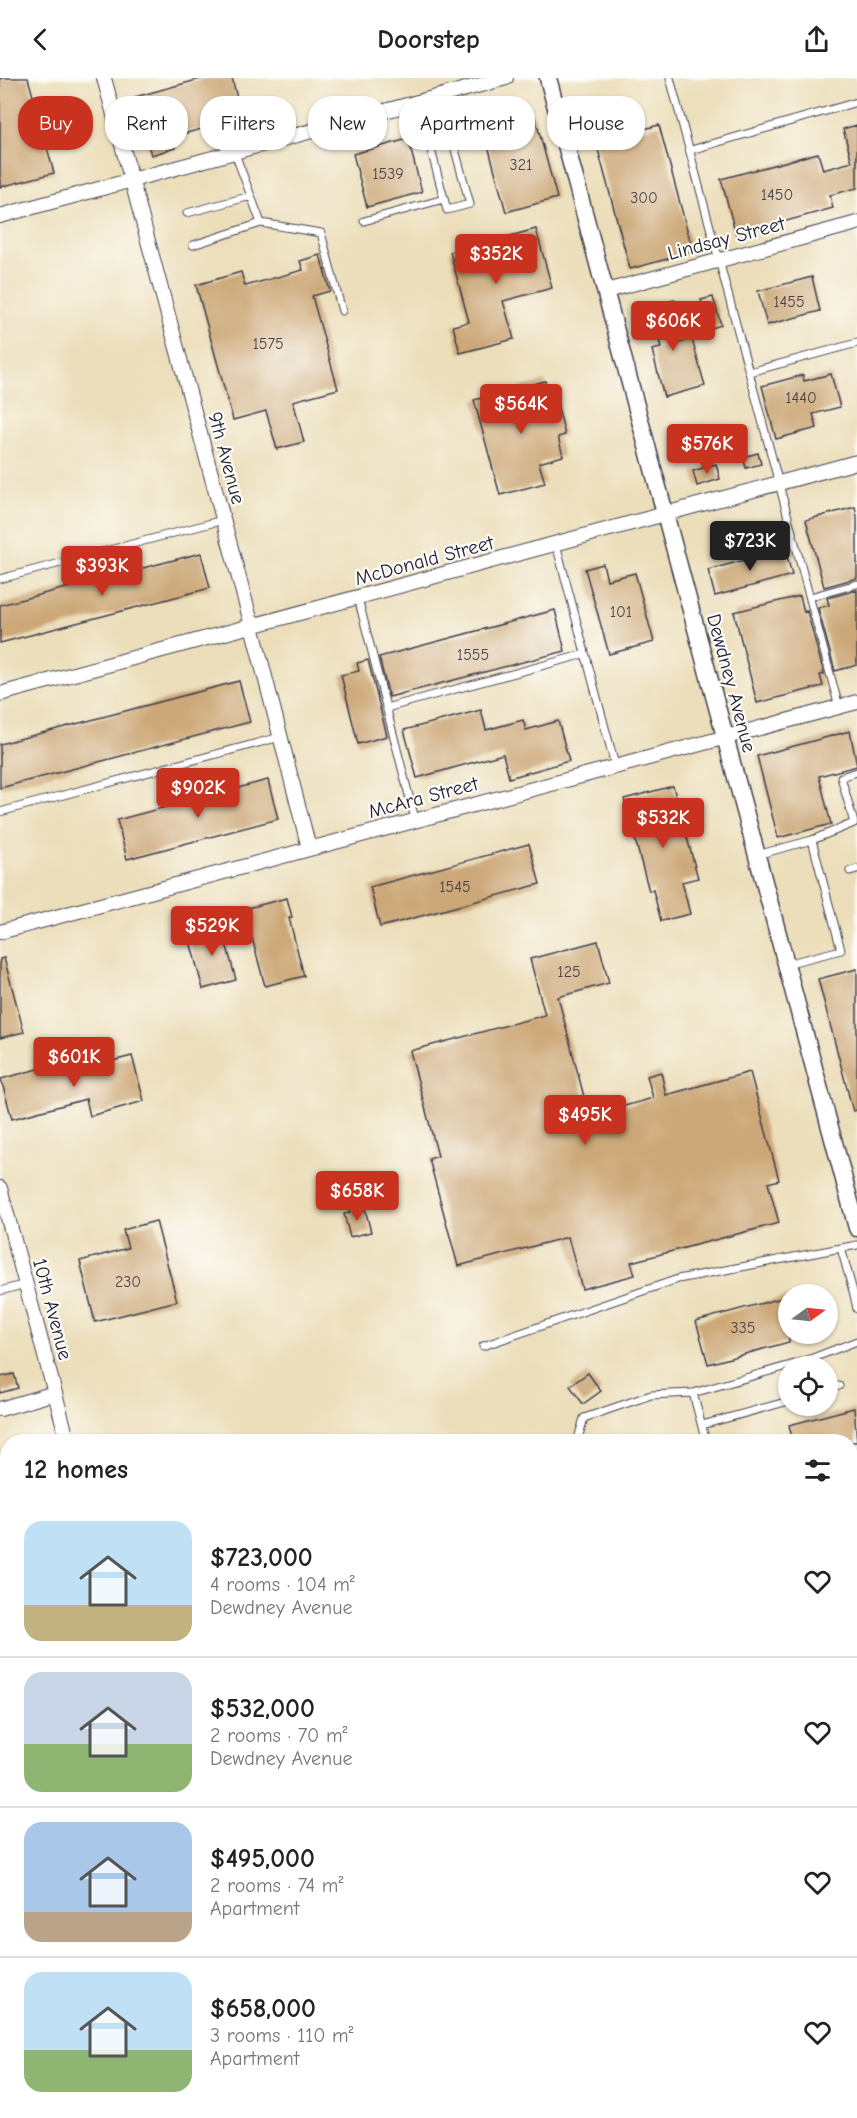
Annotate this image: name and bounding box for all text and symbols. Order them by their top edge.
icon: back [24,23,57,56]
icon: share [800,23,833,56]
text: Doorstep [377,24,480,55]
chip: Buy [18,96,93,150]
chip: Rent [105,96,188,150]
chip: Filters [200,96,296,150]
chip: New [308,96,387,150]
chip: Apartment [399,96,535,150]
chip: House [547,96,645,150]
house number: 321 [510,156,532,174]
house number: 1539 [372,165,404,183]
house number: 1450 [761,186,793,204]
house number: 300 [630,189,658,207]
street label: Lindsay Street [665,211,789,265]
pin: $352K [454,234,538,285]
text: $352K [469,242,523,265]
house number: 1455 [773,293,805,311]
pin: $606K [631,301,715,352]
text: $606K [645,309,701,332]
house number: 1575 [252,335,284,353]
pin: $564K [479,384,563,435]
house number: 1440 [785,389,817,407]
text: $564K [494,392,548,415]
street label: 9th Avenue [203,409,250,507]
pin: $576K [665,424,749,475]
text: $576K [681,432,733,455]
pin: $723K [708,521,792,572]
text: $723K [724,529,776,552]
street label: McDonald Street [352,531,497,590]
pin: $393K [60,546,144,597]
text: $393K [75,554,129,577]
house number: 101 [610,603,632,621]
street label: Dewdney Avenue [702,611,761,755]
house number: 1555 [457,646,489,664]
pin: $902K [156,768,240,819]
street label: McAra Street [366,771,482,823]
text: $902K [170,776,226,799]
pin: $532K [621,798,705,849]
text: $532K [636,806,690,829]
house number: 1545 [439,878,471,896]
pin: $529K [170,906,254,957]
text: $529K [185,914,239,937]
house number: 125 [557,963,581,981]
pin: $601K [32,1037,116,1088]
text: $601K [47,1045,101,1068]
pin: $495K [543,1095,627,1146]
text: $495K [558,1103,612,1126]
pin: $658K [315,1171,399,1222]
text: $658K [330,1179,384,1202]
street label: 10th Avenue [28,1256,77,1362]
house number: 230 [115,1273,141,1291]
north arrow [778,1284,838,1344]
map controls [778,1284,838,1416]
house number: 335 [731,1319,755,1337]
button: locate [778,1356,838,1416]
icon: filters [801,1454,834,1487]
text: 12 homes [24,1455,128,1485]
text: $723,000 [210,1543,313,1573]
icon: home [72,1545,144,1617]
icon: heart [801,1565,834,1598]
text: 4 rooms · 104 m² [210,1573,355,1596]
text: Dewdney Avenue [210,1596,352,1619]
text: $532,000 [210,1694,315,1724]
icon: home [72,1696,144,1768]
icon: heart [801,1716,834,1749]
text: 2 rooms · 70 m² [210,1724,347,1747]
text: Dewdney Avenue [210,1747,352,1770]
text: $495,000 [210,1844,315,1874]
icon: home [72,1846,144,1918]
icon: heart [801,1866,834,1899]
text: 2 rooms · 74 m² [210,1874,343,1897]
text: Apartment [210,1897,300,1920]
text: $658,000 [210,1994,316,2024]
icon: home [72,1996,144,2068]
icon: heart [801,2016,834,2049]
text: 3 rooms · 110 m² [210,2024,354,2047]
text: Apartment [210,2047,300,2070]

